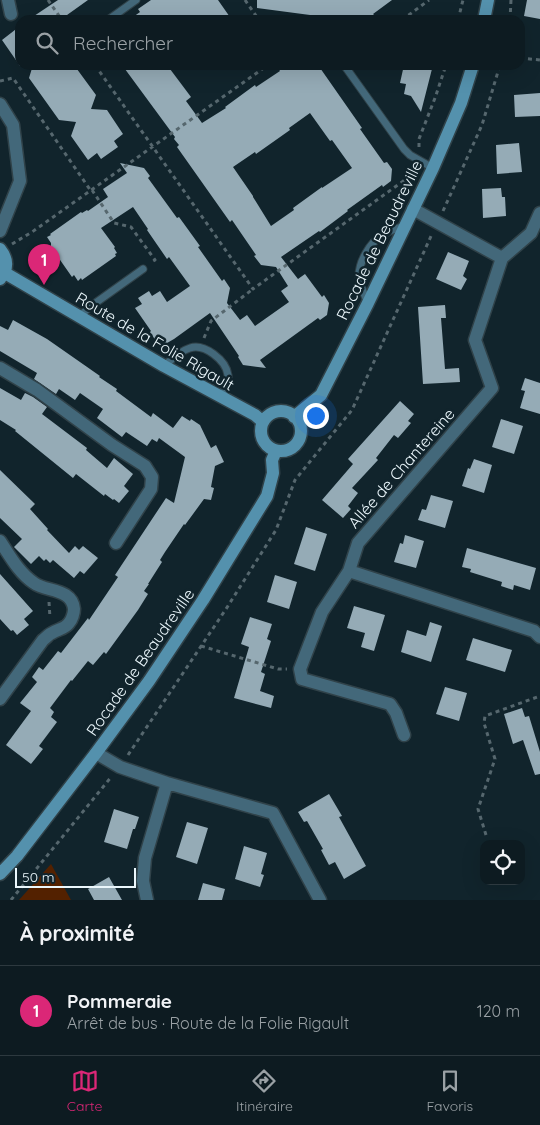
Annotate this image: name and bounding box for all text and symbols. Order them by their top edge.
search box [15,15,525,70]
icon: search [33,29,61,57]
text: Rechercher [73,31,173,55]
street label: Rocade de Beaudreville [332,157,426,323]
pin: 1 [28,244,60,285]
street label: Route de la Folie Rigault [72,287,238,395]
your location [303,403,329,429]
street label: Allée de Chantereine [343,404,459,532]
street label: Rocade de Beaudreville [82,584,198,740]
map controls [480,840,525,885]
button: locate [480,840,525,885]
scale bar [15,865,136,888]
text: 50 m [22,868,55,886]
text: À proximité [20,920,135,946]
text: Pommeraie [67,989,172,1013]
text: 1 [33,1001,39,1021]
text: 120 m [477,1001,520,1021]
text: Arrêt de bus · Route de la Folie Rigault [67,1013,349,1033]
tab: Carte [67,1067,102,1115]
tab: Itinéraire [236,1067,293,1115]
tab: Favoris [426,1067,473,1115]

